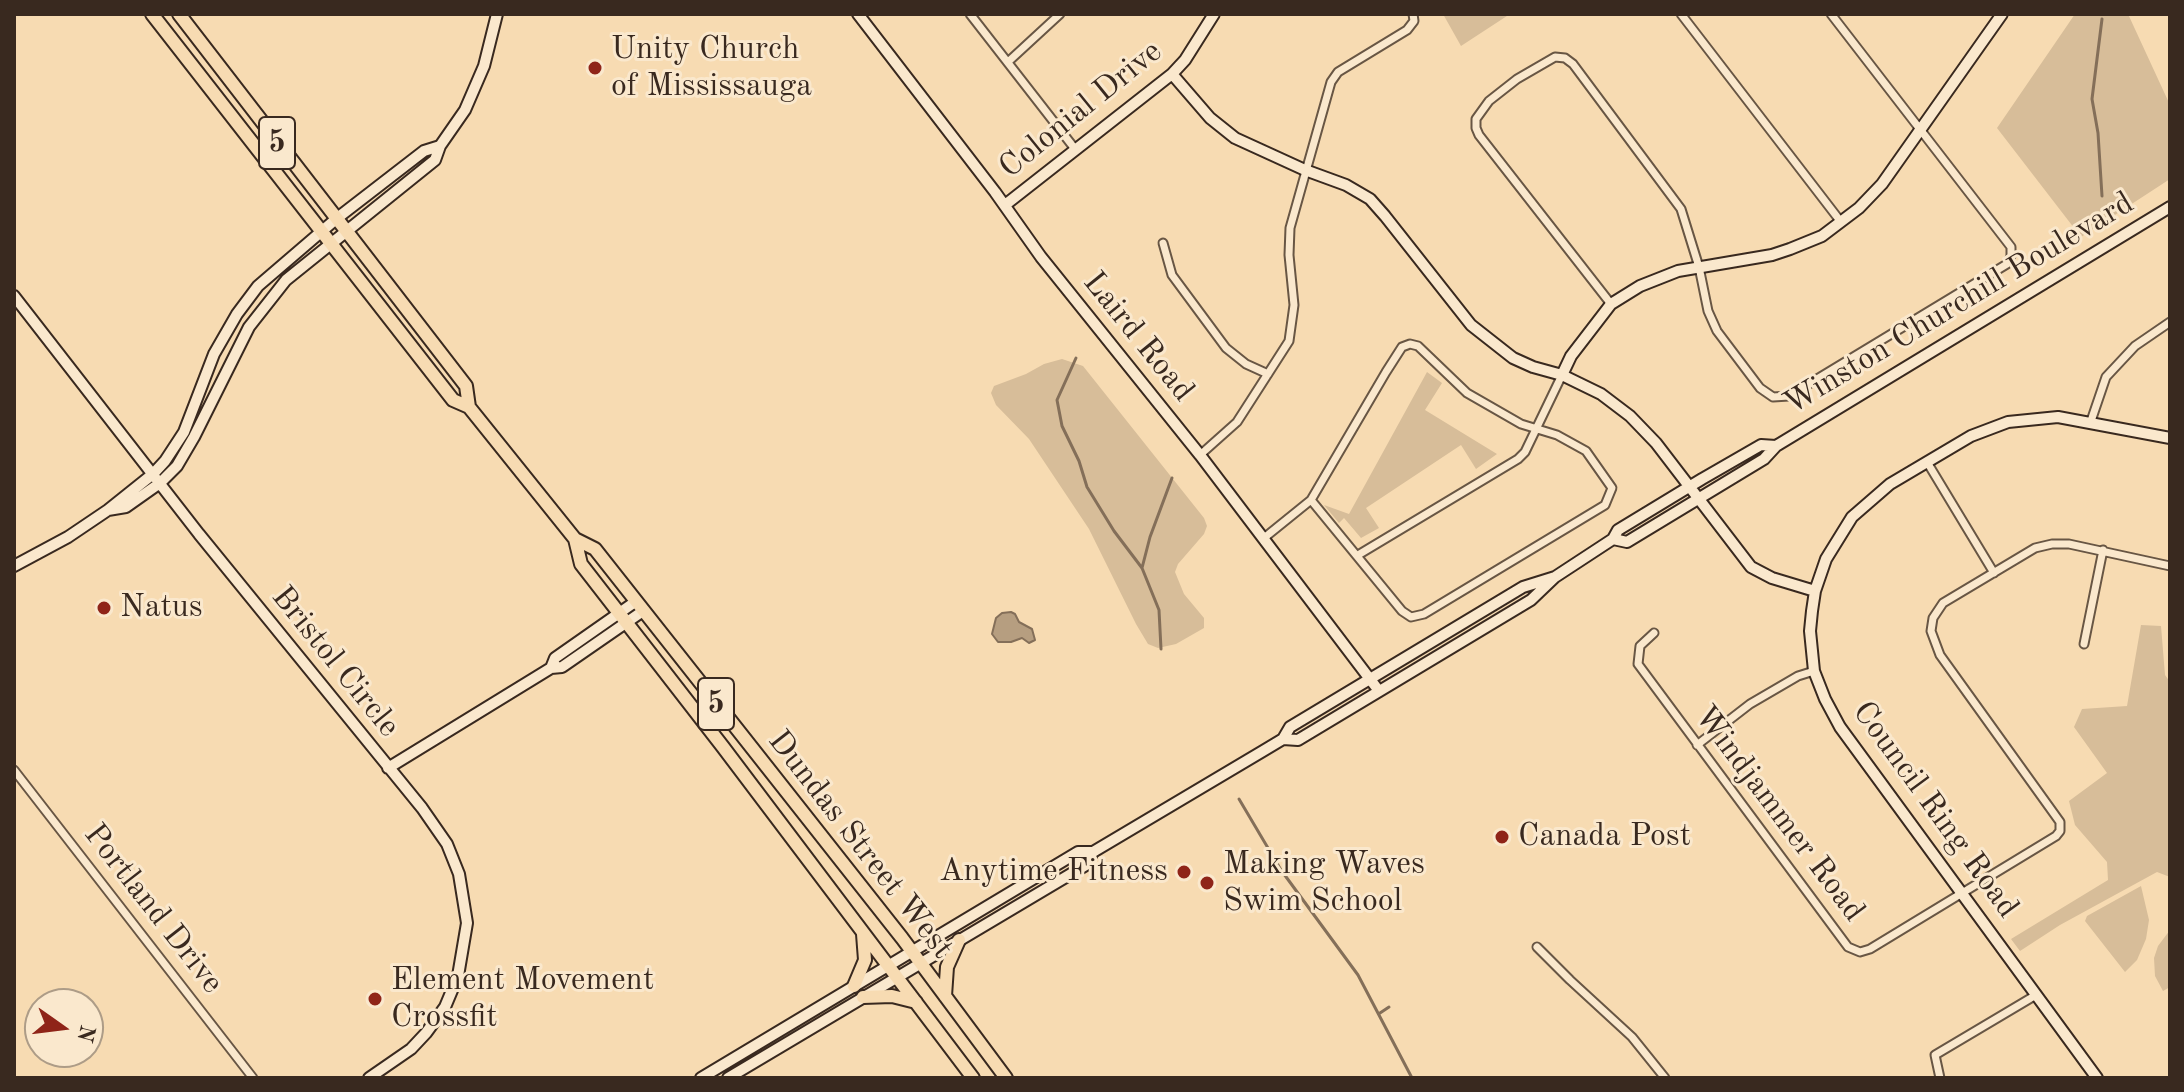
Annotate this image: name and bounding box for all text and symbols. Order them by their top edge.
place label: Unity Church of Mississauga [611,31,812,106]
street label: Colonial Drive [992,33,1170,187]
marker: Unity Church of Mississauga [586,59,604,77]
road number: 5 [259,117,295,169]
street label: Winston Churchill Boulevard [1777,184,2141,424]
street label: Laird Road [1074,264,1202,410]
street label: Bristol Circle [263,579,407,745]
place label: Natus [120,589,203,627]
marker: Natus [95,599,113,617]
road number: 5 [698,678,734,730]
street label: Council Ring Road [1844,694,2026,926]
street label: Windjammer Road [1685,698,1873,930]
street label: Dundas Street West [759,723,961,967]
street label: Portland Drive [75,817,231,1001]
place label: Canada Post [1518,818,1691,856]
marker: Canada Post [1493,828,1511,846]
place label: Making Waves Swim School [1223,846,1425,921]
place label: Anytime Fitness [939,853,1168,891]
marker: Anytime Fitness [1175,863,1193,881]
marker: Making Waves Swim School [1198,874,1216,892]
place label: Element Movement Crossfit [391,962,654,1037]
north arrow [24,988,104,1068]
marker: Element Movement Crossfit [366,990,384,1008]
text: N [73,1023,98,1044]

